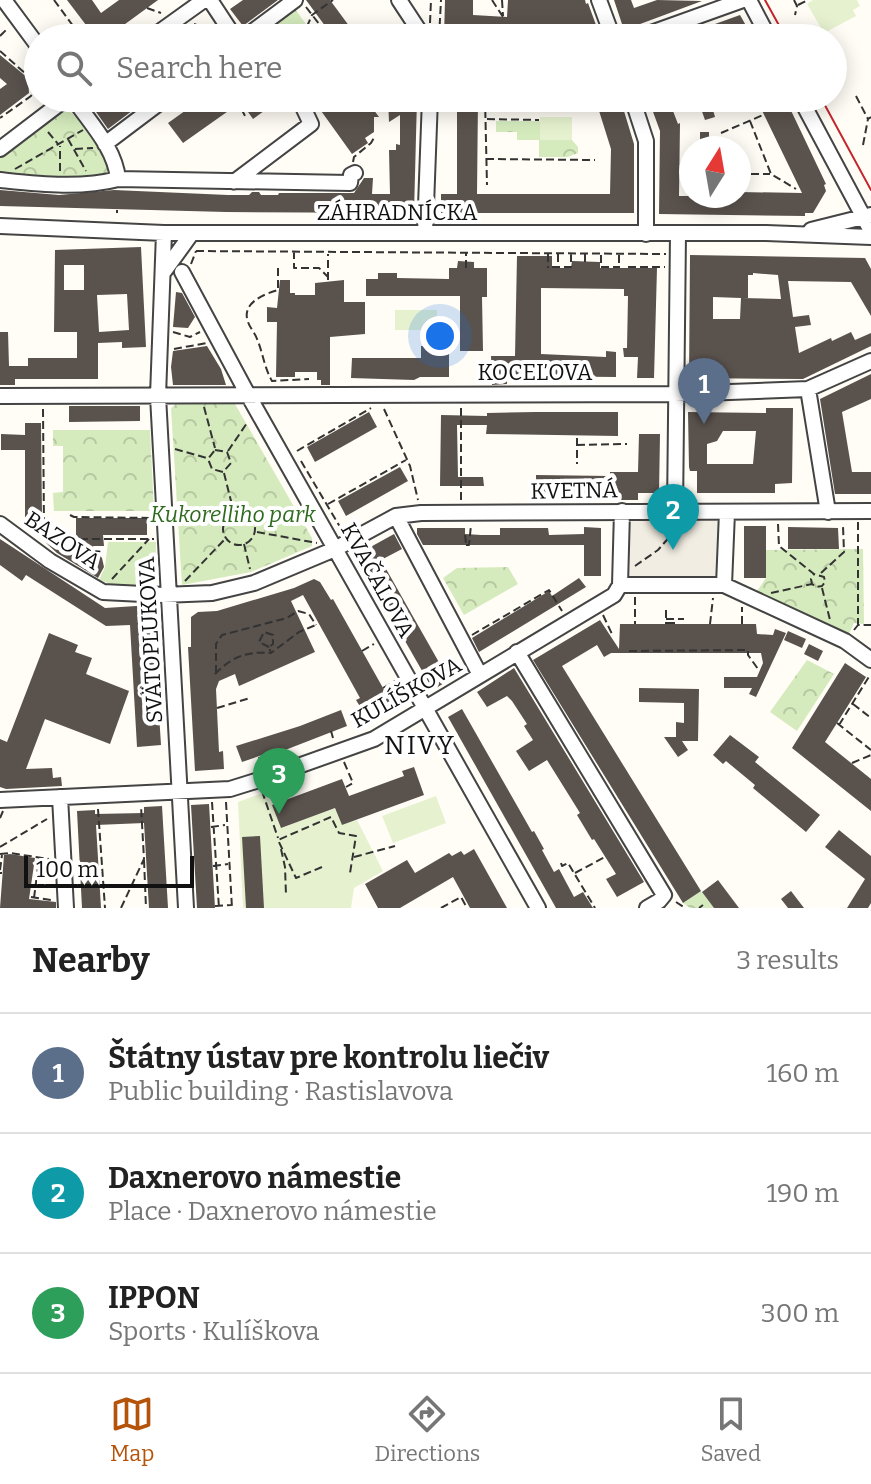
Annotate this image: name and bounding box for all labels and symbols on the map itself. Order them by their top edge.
north arrow [679,136,751,208]
street label: ZÁHRADNÍCKA [317,199,478,226]
your location [420,316,460,356]
pin: 1 [678,358,730,424]
street label: KOCEĽOVA [478,359,593,386]
street label: KVETNÁ [530,476,618,505]
pin: 2 [647,484,699,550]
park label: Kukorelliho park [150,501,317,528]
street label: BAZOVÁ [20,505,106,576]
street label: KVAČALOVA [335,518,420,643]
street label: SVÄTOPLUKOVA [133,556,168,724]
street label: KULÍŠKOVA [346,651,466,734]
district label: NIVY [384,730,456,761]
pin: 3 [253,748,305,814]
scale bar [24,852,194,888]

